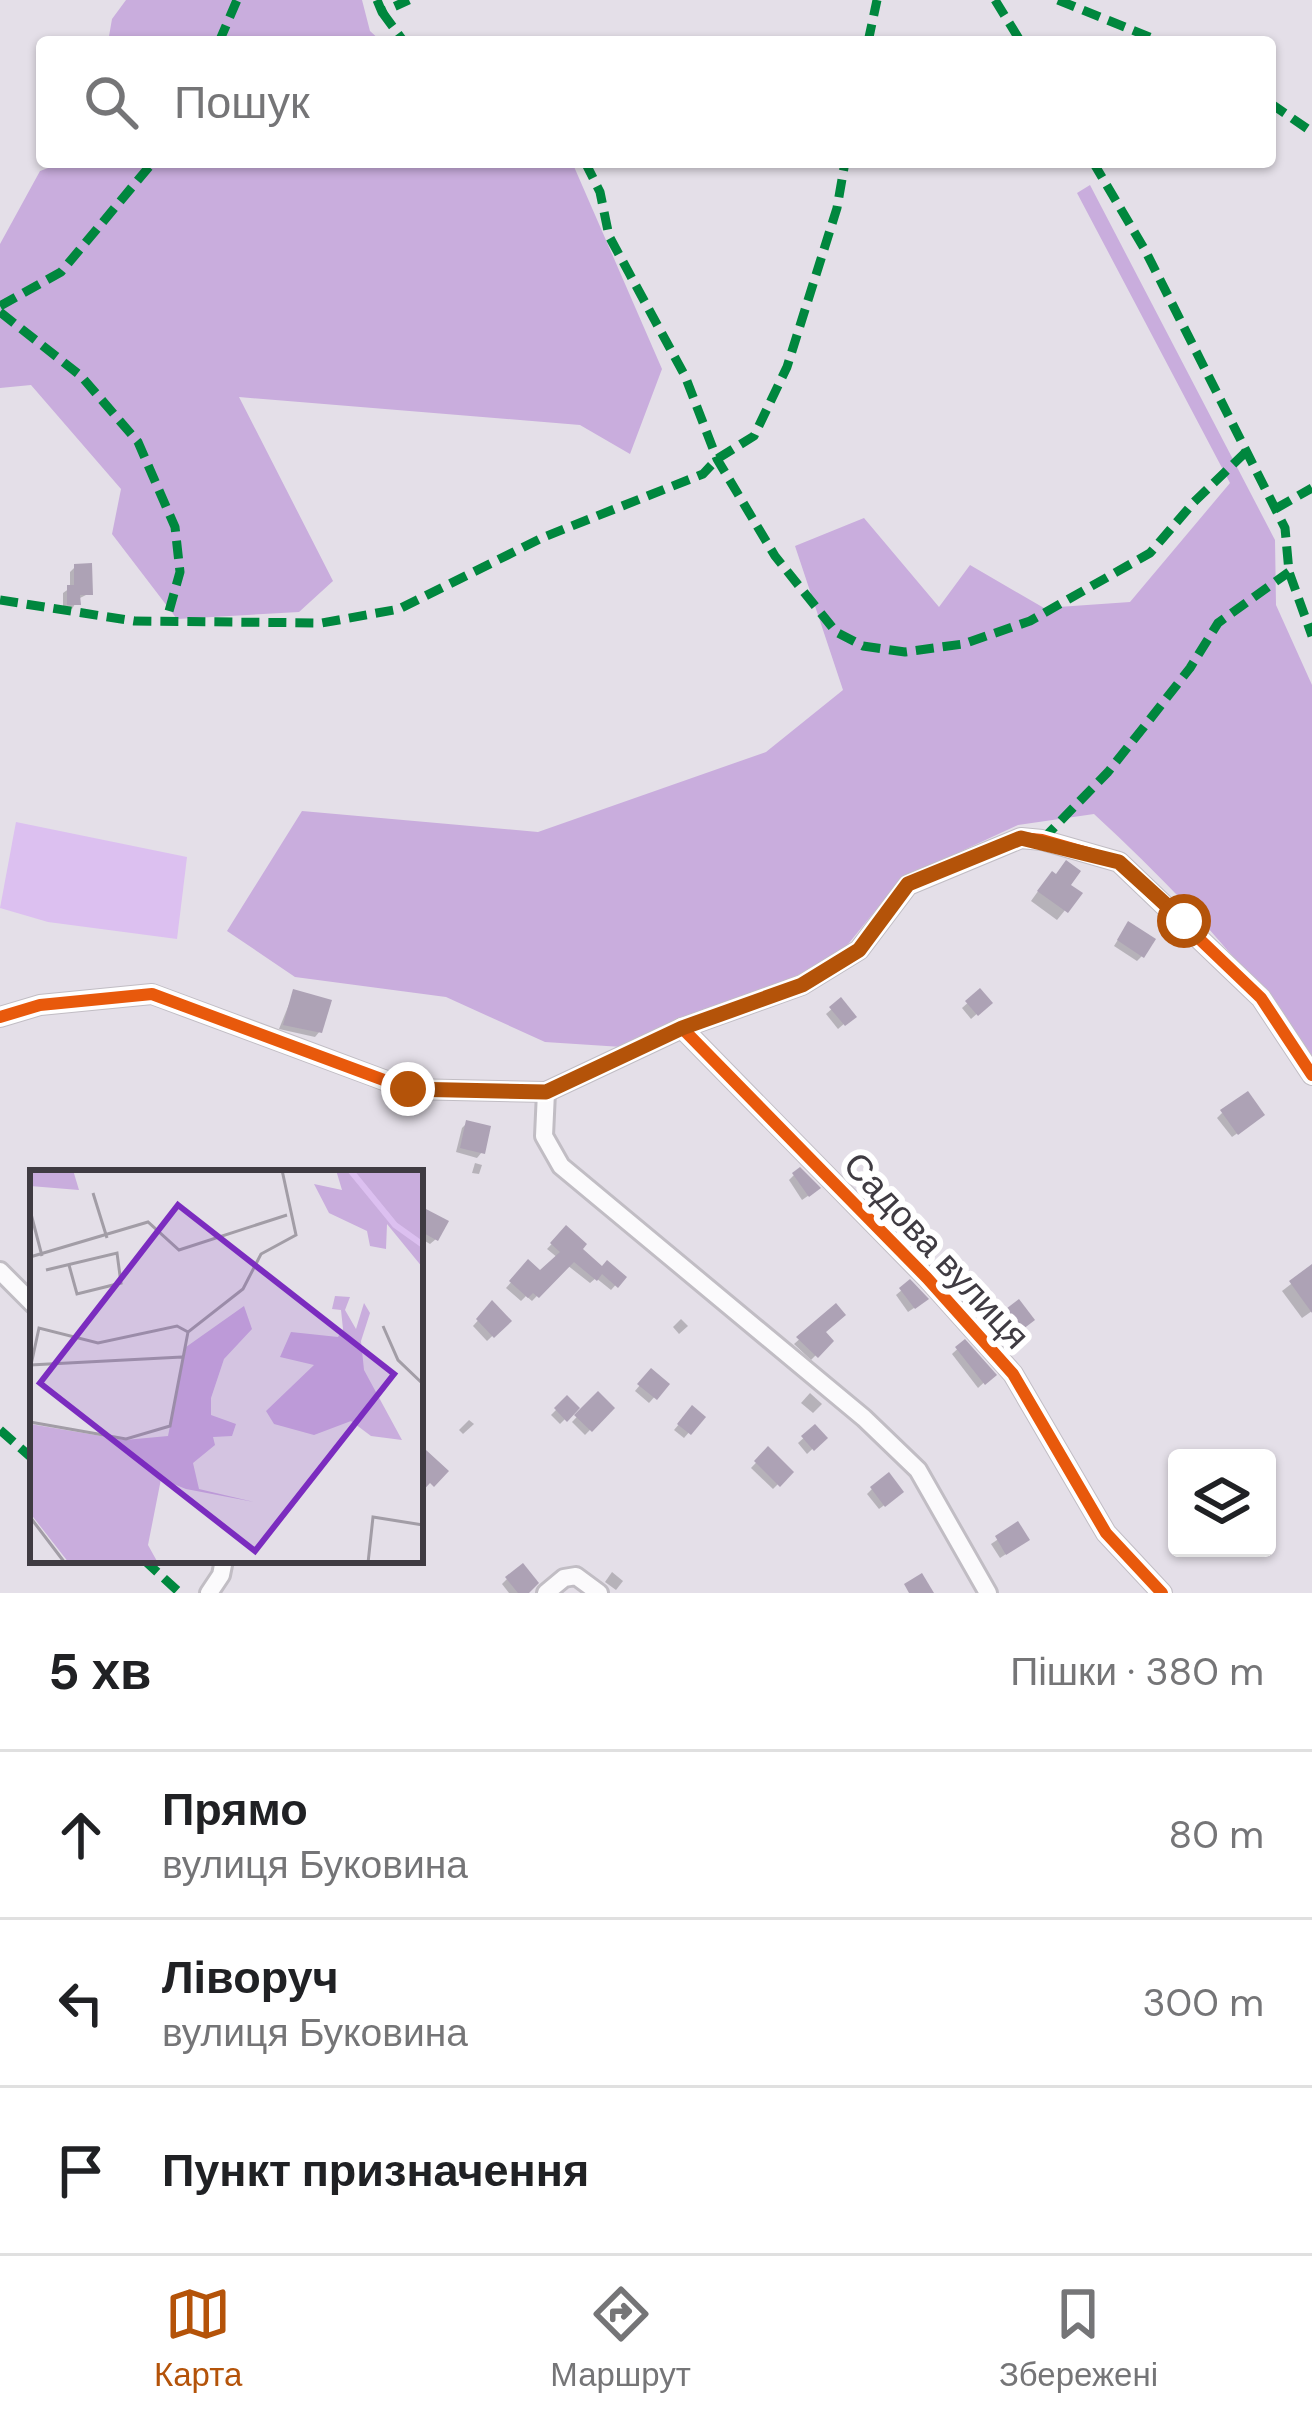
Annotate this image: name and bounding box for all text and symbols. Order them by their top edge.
search box [36,36,1276,168]
icon: search [78,69,144,135]
text: Пошук [174,73,310,132]
route start [1157,894,1211,948]
route end [381,1062,435,1116]
street label: Садова вулиця [833,1142,1040,1359]
inset map [30,1170,423,1563]
map controls [1168,1449,1276,1557]
button: layers [1168,1449,1276,1557]
text: 5 хв [48,1638,151,1705]
text: Пішки · 380 m [1010,1646,1264,1697]
text: Прямо [162,1780,308,1839]
icon: ahead [48,1802,114,1868]
text: 80 m [1168,1809,1264,1860]
text: вулиця Буковина [162,1839,468,1890]
text: Ліворуч [162,1948,339,2007]
icon: left [48,1970,114,2036]
text: 300 m [1142,1977,1264,2028]
text: вулиця Буковина [162,2007,468,2058]
icon: arrive [48,2138,114,2204]
text: Пункт призначення [162,2141,589,2200]
tab: Карта [154,2281,242,2396]
tab: Маршрут [550,2281,691,2396]
tab: Збережені [999,2281,1158,2396]

